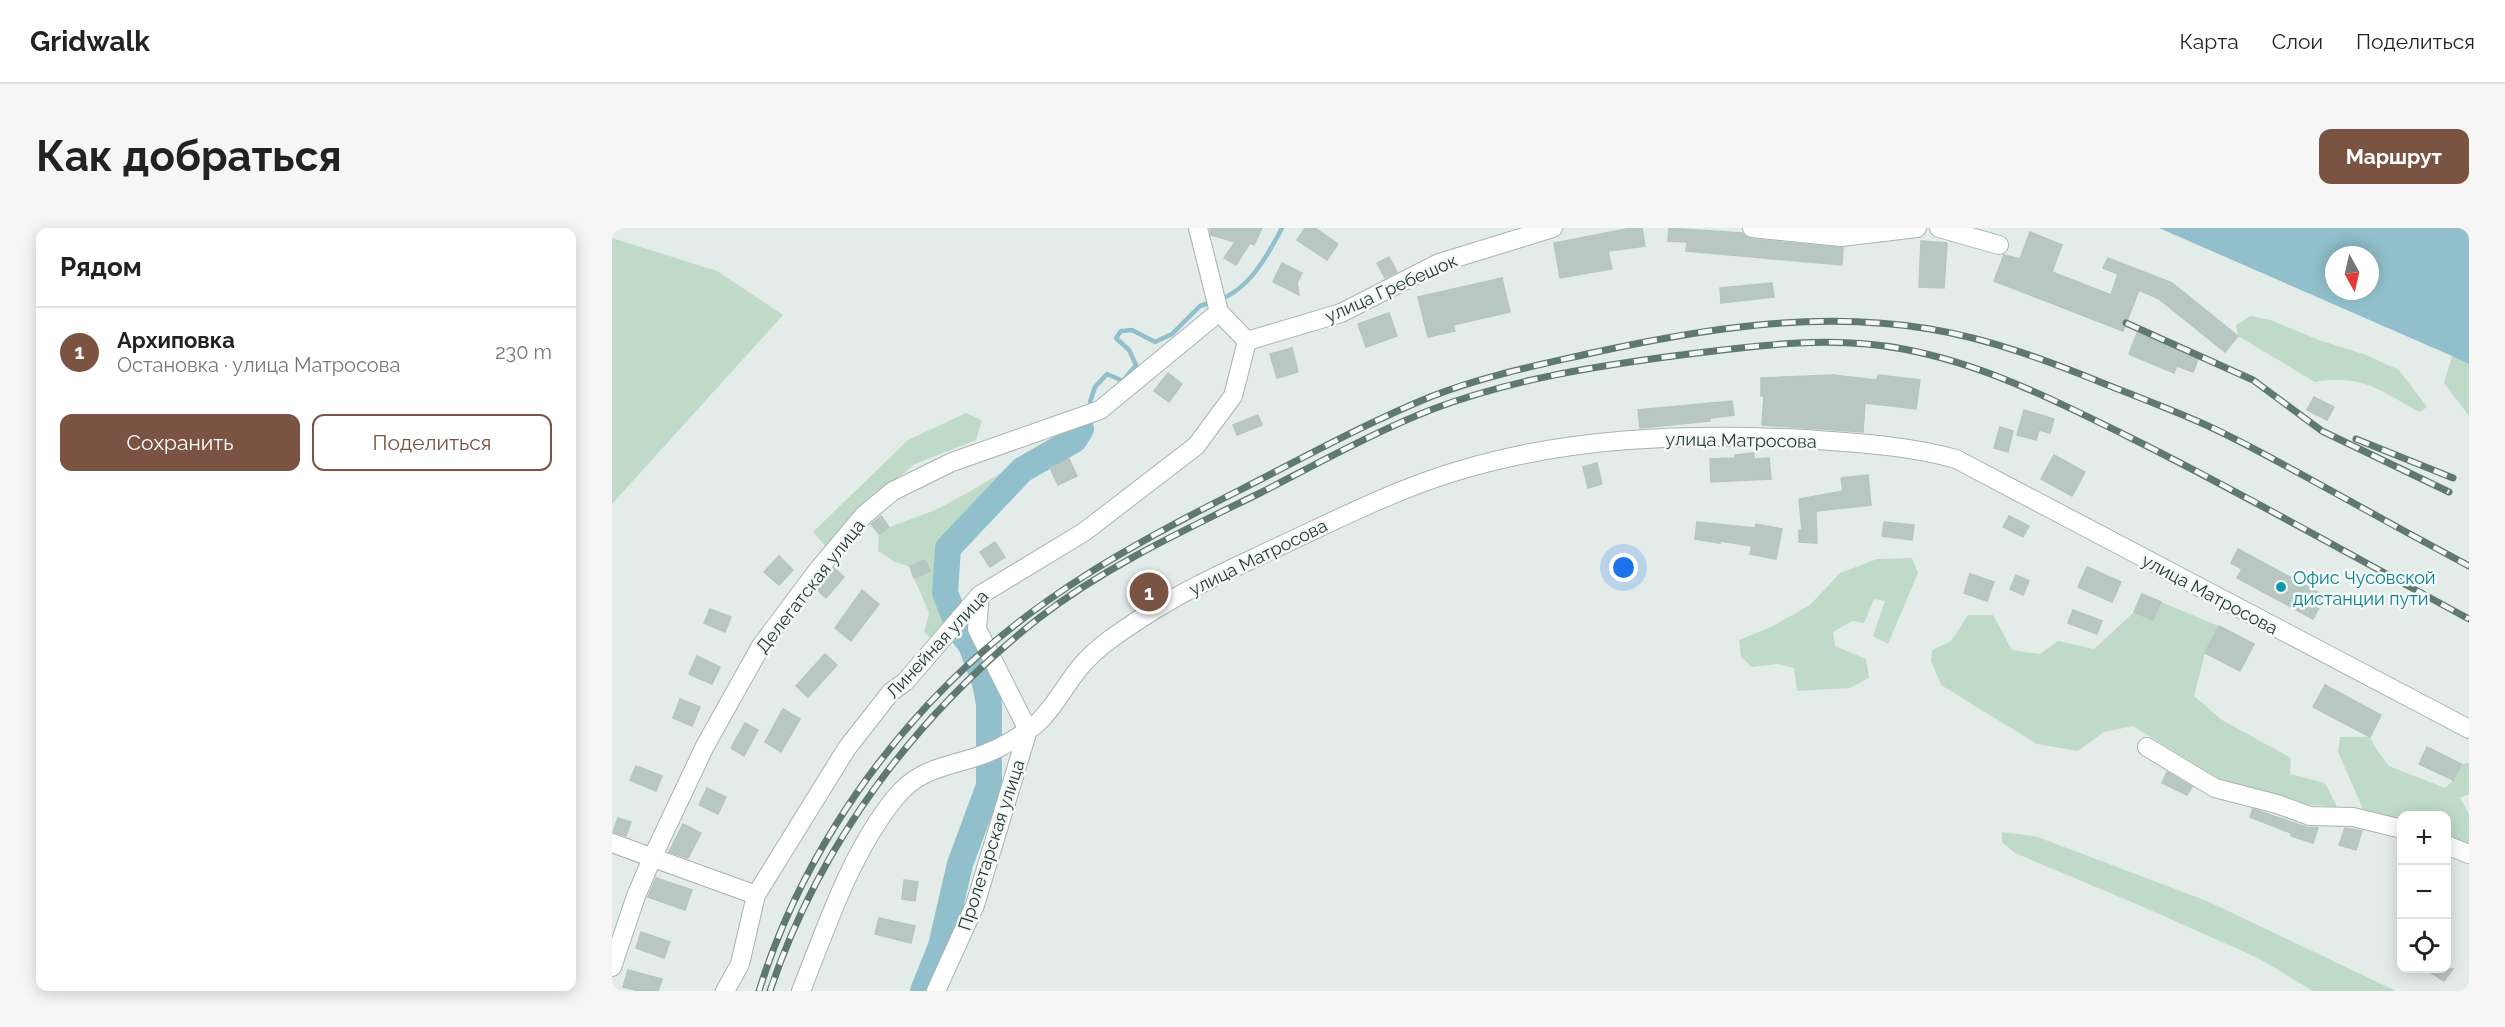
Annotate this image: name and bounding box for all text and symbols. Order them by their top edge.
text: Gridwalk [30,25,150,58]
text: Карта [2180,29,2239,54]
text: Слои [2272,29,2323,54]
text: Поделиться [2356,29,2475,54]
button: Маршрут [2319,129,2469,184]
text: Как добраться [36,132,342,181]
north arrow [2325,246,2379,300]
street label: улица Гребешок [1322,249,1460,327]
text: Рядом [60,252,142,282]
text: Архиповка [117,327,235,353]
text: 1 [75,340,84,364]
text: 230 m [495,340,552,364]
text: Остановка · улица Матросова [117,353,400,377]
button: Сохранить [60,414,300,471]
button: Поделиться [312,414,552,471]
street label: улица Матросова [1665,428,1817,452]
street label: улица Матросова [1185,514,1331,600]
street label: Делегатская улица [751,515,869,657]
street label: улица Матросова [2138,549,2282,639]
your location [1609,553,1638,582]
place label: Офис Чусовской дистанции пути [2293,567,2436,609]
pin: 1 [1130,570,1168,614]
marker: Офис Чусовской дистанции пути [2274,580,2288,594]
street label: Линейная улица [882,586,992,702]
street label: Пролетарская улица [953,757,1029,933]
map controls [2397,811,2451,973]
button: + [2397,811,2451,865]
button: − [2397,865,2451,919]
button: locate [2397,919,2451,973]

